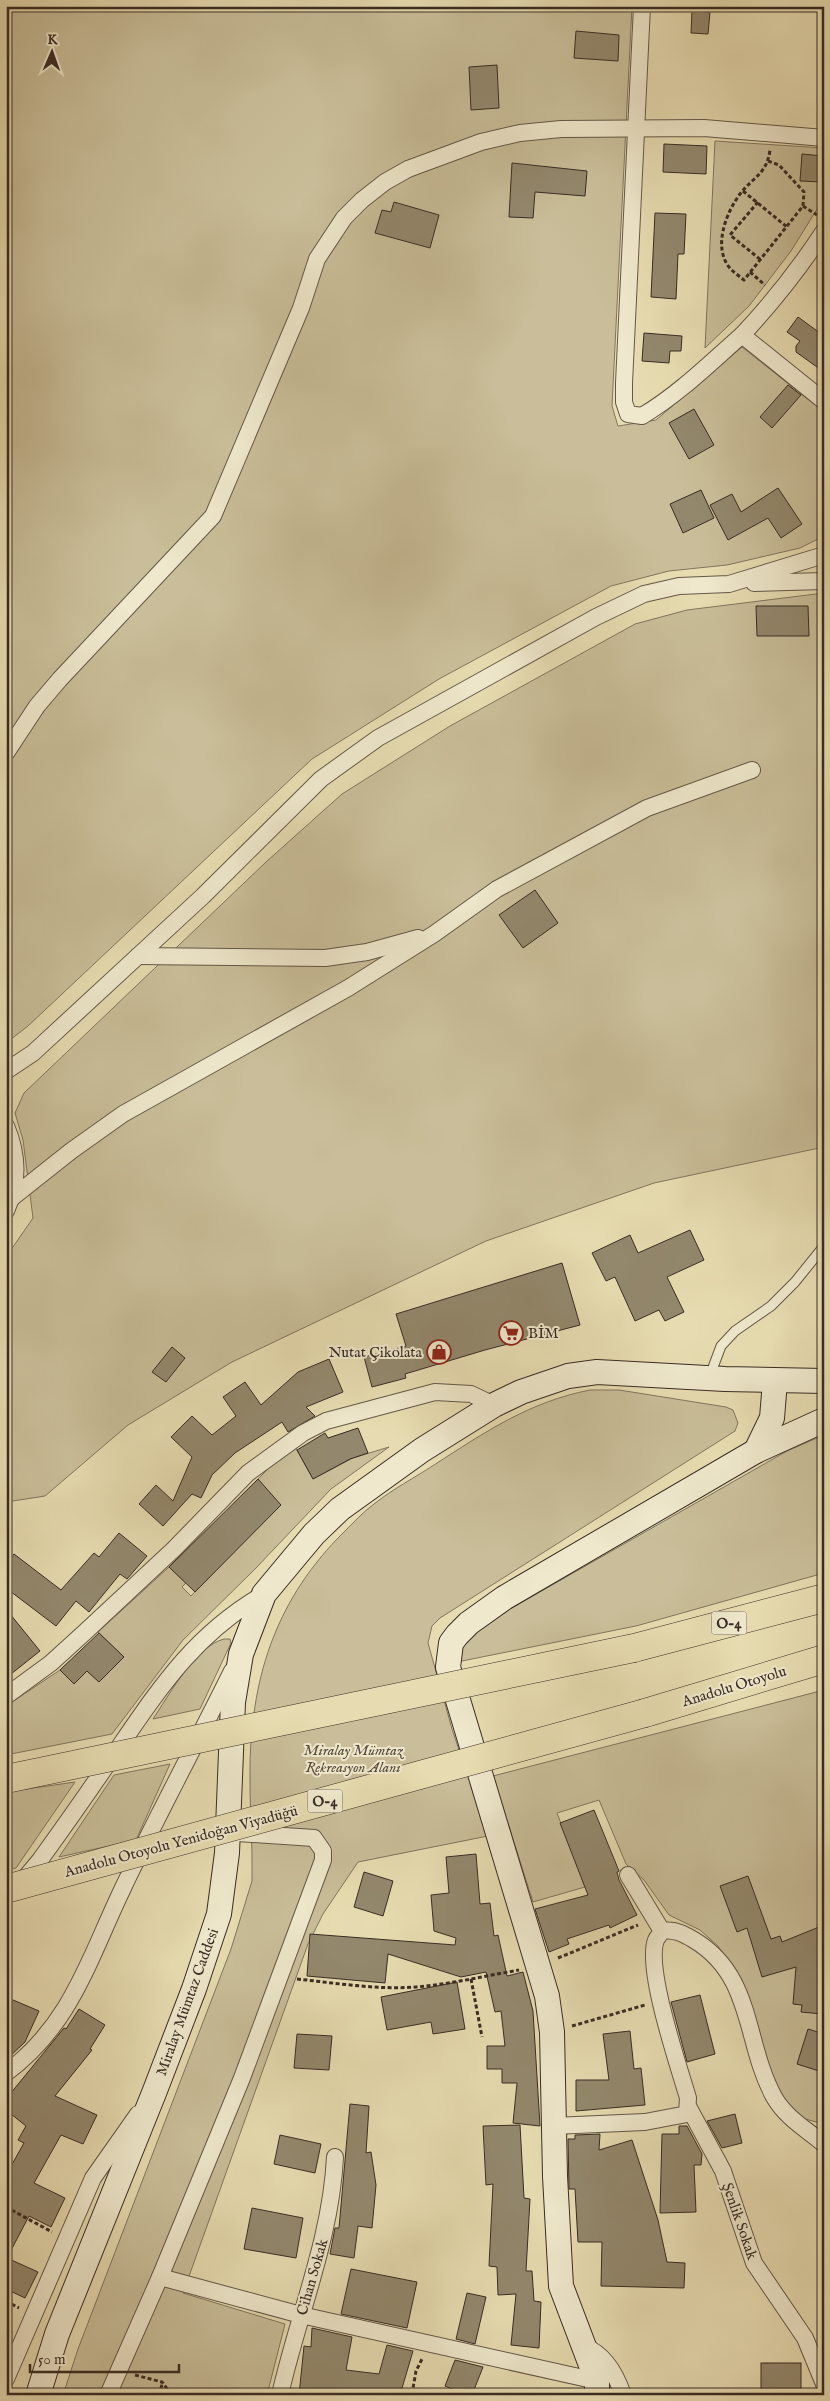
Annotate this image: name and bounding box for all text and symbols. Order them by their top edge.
north arrow [28,28,78,78]
text: K [47,31,59,49]
supermarket icon: BİM [498,1320,524,1346]
place label: BİM [528,1324,558,1343]
shop icon: Nutat Çikolata [426,1339,452,1365]
place label: Nutat Çikolata [329,1343,423,1362]
road number: O-4 [712,1612,746,1635]
street label: Anadolu Otoyolu [679,1662,789,1712]
park label: Miralay Mümtaz Rekreasyon Alanı [303,1741,404,1777]
road number: O-4 [308,1790,342,1812]
street label: Anadolu Otoyolu Yenidoğan Viyadüğü [61,1801,300,1882]
street label: Miralay Mümtaz Caddesi [152,1926,223,2079]
street label: Şenlik Sokak [717,2180,762,2263]
street label: Cihan Sokak [293,2236,333,2318]
scale bar [30,2341,179,2373]
text: 50 m [38,2350,66,2369]

